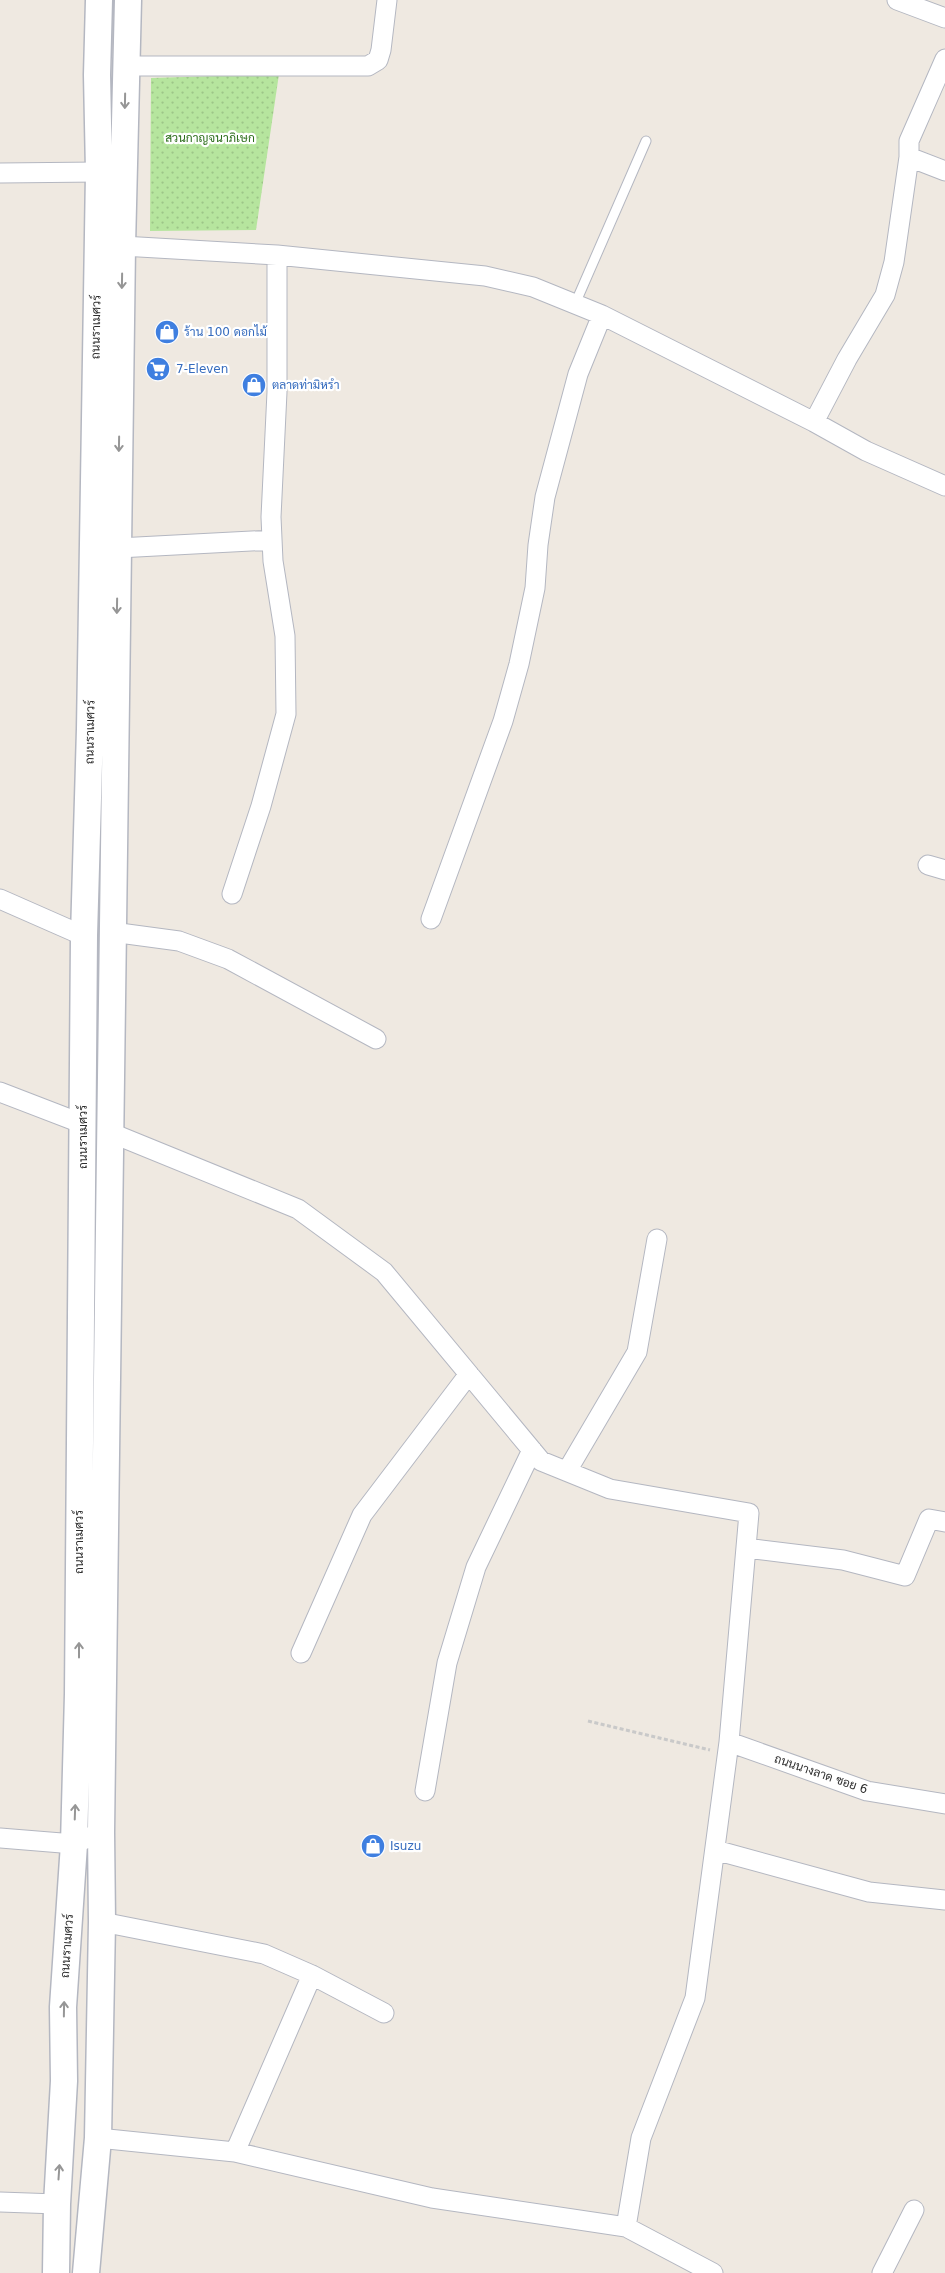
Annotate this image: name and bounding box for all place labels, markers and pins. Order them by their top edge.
shop icon: ร้าน 100 ดอกไม้ [154,319,180,345]
place label: ร้าน 100 ดอกไม้ [184,324,268,339]
supermarket icon: 7-Eleven [145,356,171,382]
place label: 7-Eleven [176,362,228,376]
shop icon: ตลาดท่ามิหรำ [241,372,267,398]
place label: ตลาดท่ามิหรำ [272,378,340,392]
shop icon: Isuzu [360,1833,386,1859]
place label: Isuzu [390,1839,421,1853]

